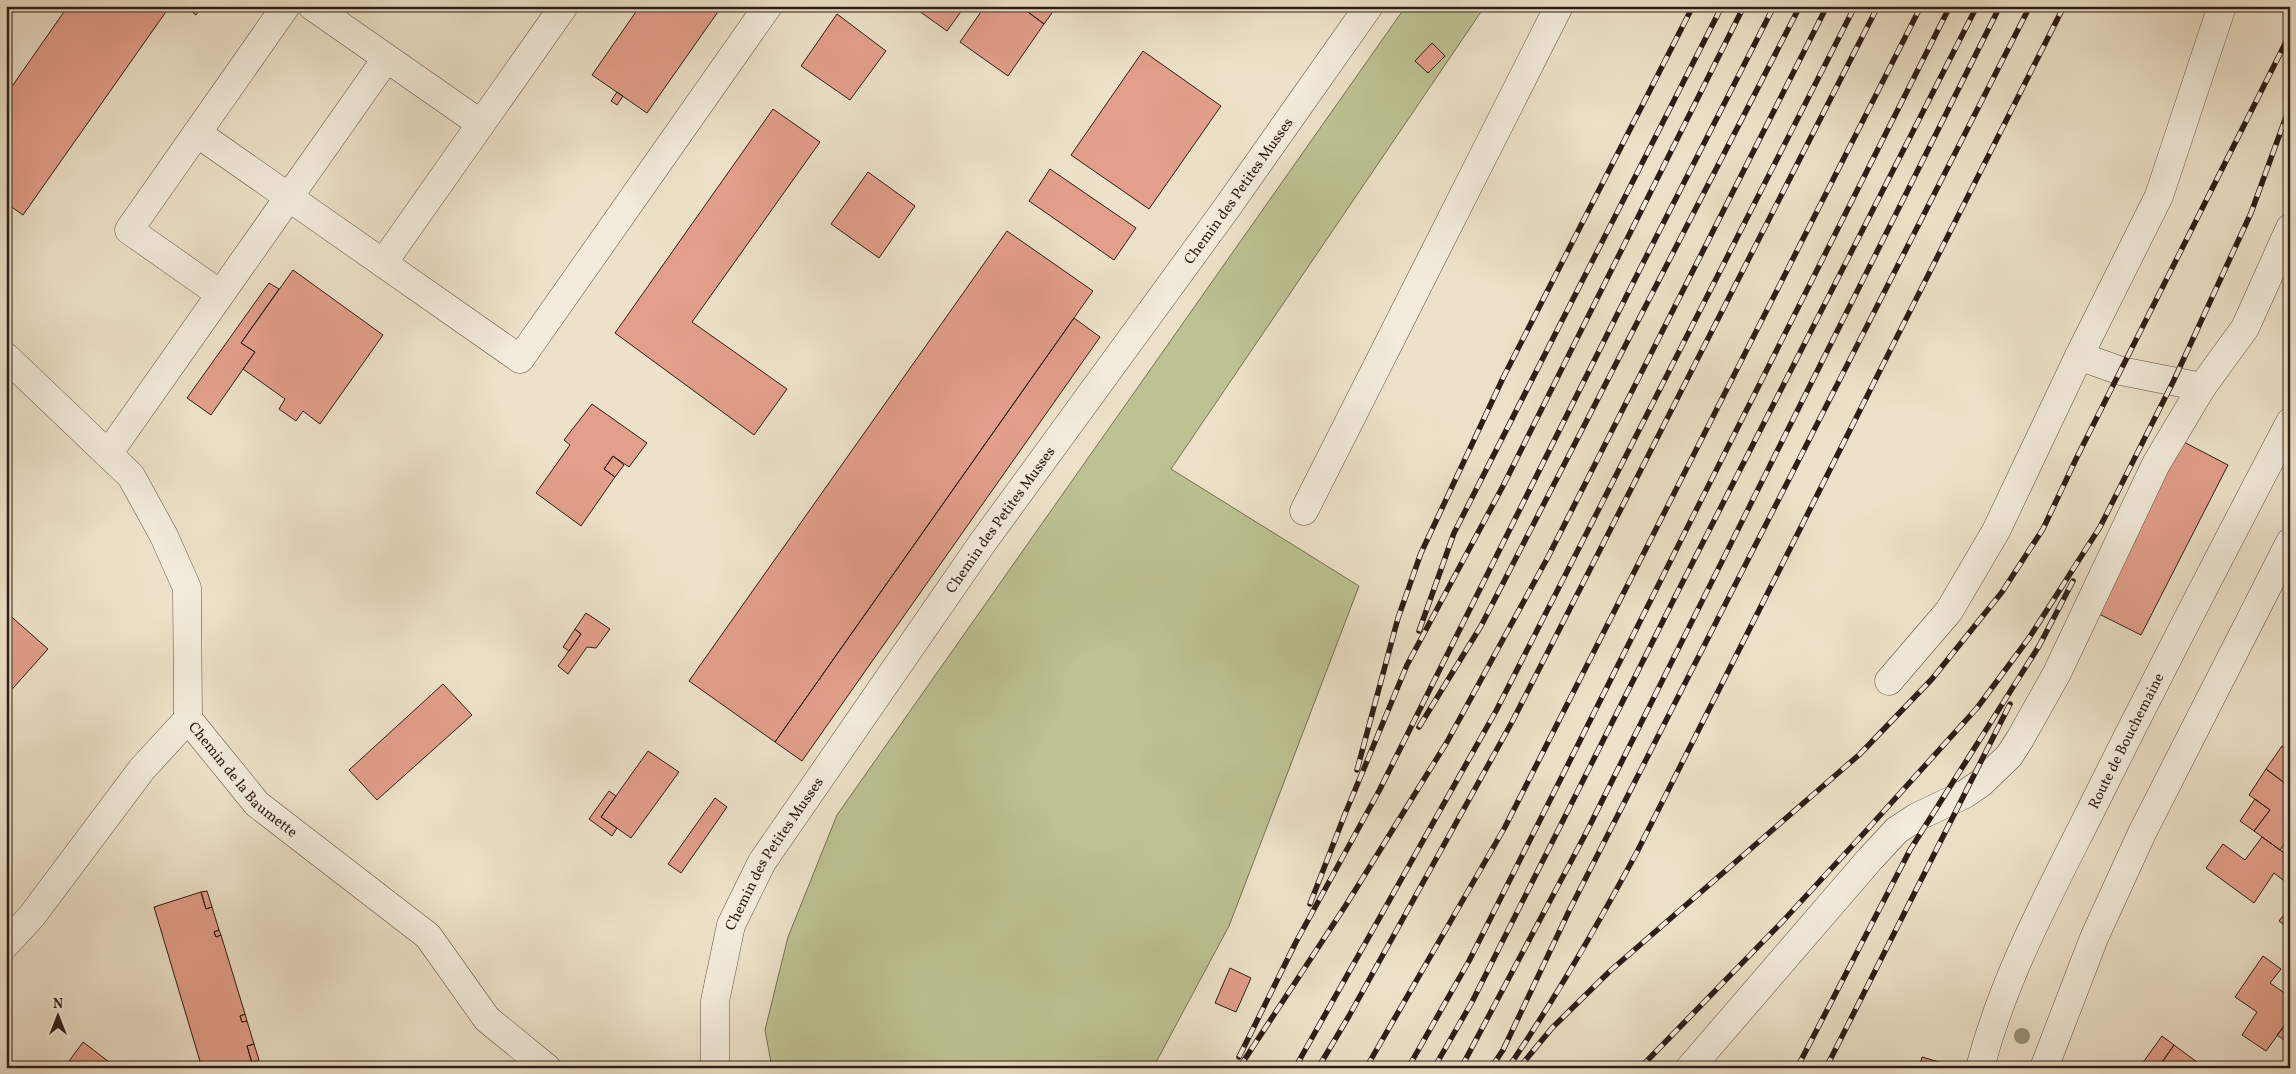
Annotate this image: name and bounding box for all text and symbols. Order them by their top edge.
street label: Chemin des Petites Musses [1180,114,1299,269]
street label: Chemin des Petites Musses [942,443,1061,598]
street label: Route de Bouchemaine [2084,670,2170,813]
street label: Chemin de la Baumette [182,718,301,843]
street label: Chemin des Petites Musses [721,774,829,935]
north arrow [32,992,82,1042]
text: N [53,995,63,1014]

